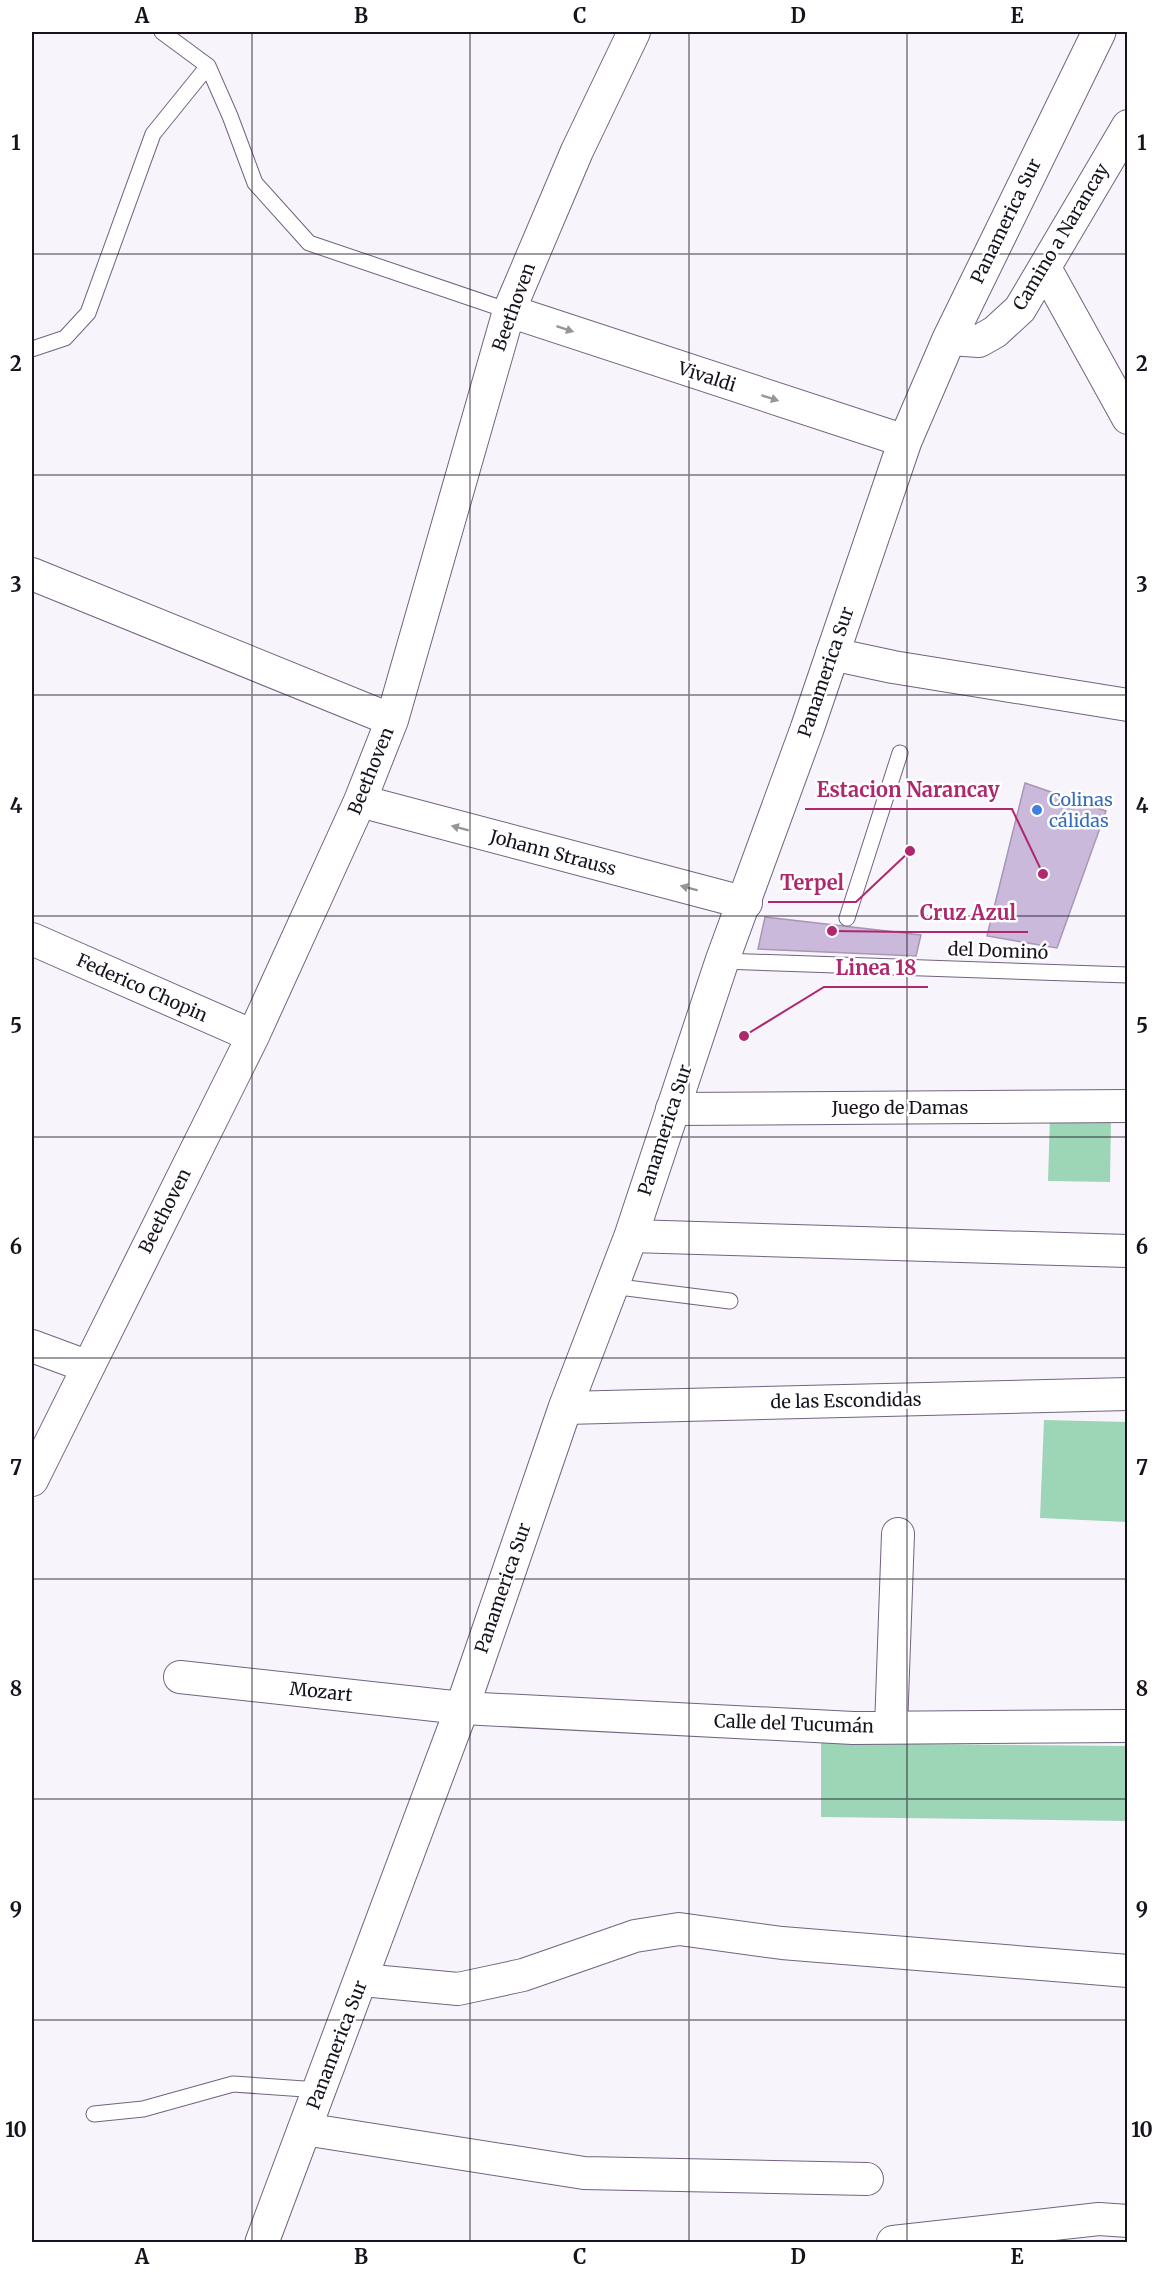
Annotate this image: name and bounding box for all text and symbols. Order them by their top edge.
text: A [134,3,150,28]
text: B [354,3,368,28]
text: C [573,3,587,28]
text: D [790,3,806,28]
text: E [1010,3,1024,28]
text: 1 [11,130,21,155]
text: 1 [1137,130,1147,155]
street label: Panamerica Sur [965,154,1046,287]
street label: Camino a Narancay [1008,159,1114,314]
street label: Beethoven [487,259,540,354]
one-way arrow [556,325,574,335]
text: 2 [10,351,22,376]
text: 2 [1136,351,1148,376]
street label: Vivaldi [674,356,739,397]
one-way arrow [761,393,779,403]
text: 3 [10,572,22,597]
text: 3 [1136,572,1148,597]
street label: Panamerica Sur [792,604,859,740]
street label: Beethoven [343,724,399,818]
callout: Estacion Narancay [805,771,1012,809]
text: Estacion Narancay [816,777,1000,802]
place label: Colinas cálidas [1049,788,1113,832]
text: 4 [10,793,23,818]
text: 4 [1136,793,1149,818]
marker: Colinas cálidas [1030,803,1044,817]
one-way arrow [451,823,469,833]
street label: Johann Strauss [486,824,619,880]
callout: Terpel [768,864,856,902]
text: Terpel [780,870,845,895]
one-way arrow [680,883,698,893]
callout: Cruz Azul [908,894,1028,932]
text: Cruz Azul [920,900,1016,925]
street label: del Dominó [947,937,1049,964]
street label: Federico Chopin [73,948,211,1027]
callout: Linea 18 [824,949,928,987]
text: Linea 18 [836,955,916,980]
text: 5 [10,1013,22,1038]
text: 5 [1136,1013,1148,1038]
street label: Panamerica Sur [633,1061,697,1198]
street label: Juego de Damas [831,1096,968,1119]
street label: Beethoven [133,1164,196,1257]
text: 6 [10,1234,22,1259]
text: 6 [1136,1234,1148,1259]
street label: de las Escondidas [770,1388,922,1413]
text: 7 [10,1455,22,1480]
text: 7 [1136,1455,1148,1480]
street label: Panamerica Sur [469,1520,536,1656]
text: 8 [10,1676,22,1701]
text: 8 [1136,1676,1148,1701]
street label: Mozart [289,1677,354,1706]
street label: Calle del Tucumán [714,1709,874,1738]
text: 9 [10,1897,22,1922]
text: 9 [1136,1897,1148,1922]
street label: Panamerica Sur [301,1977,372,2113]
text: 10 [5,2117,27,2142]
text: 10 [1131,2117,1153,2142]
text: A [134,2244,150,2269]
text: B [354,2244,368,2269]
text: C [573,2244,587,2269]
text: D [790,2244,806,2269]
text: E [1010,2244,1024,2269]

